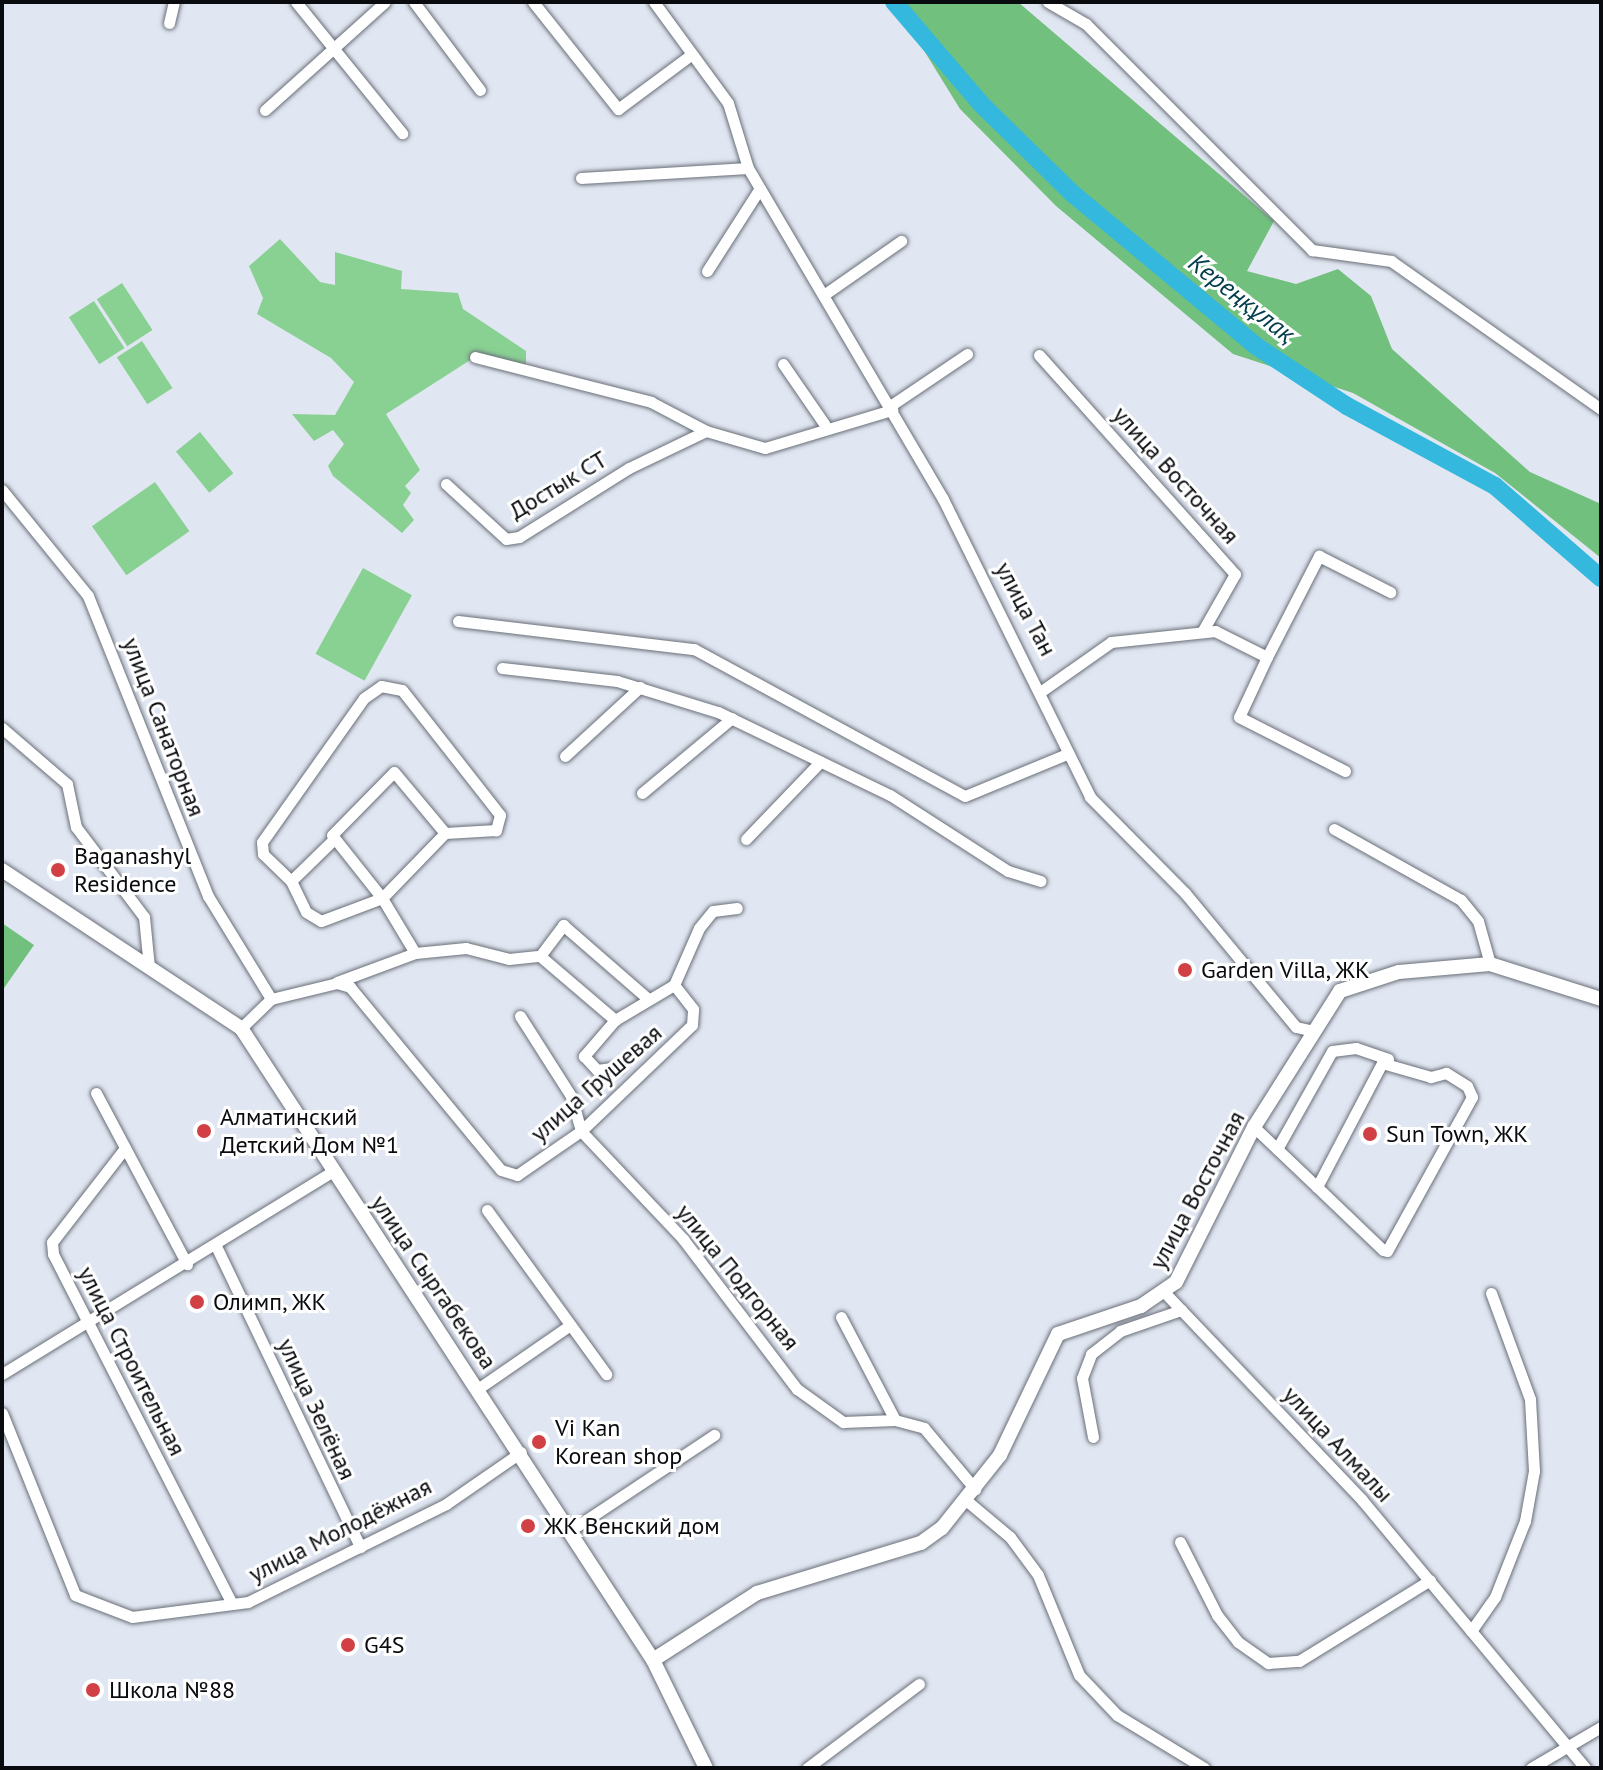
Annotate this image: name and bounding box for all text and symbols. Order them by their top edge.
water label: Кереңқұлақ [1182,247,1302,349]
street label: улица Восточная [1107,400,1245,550]
street label: Достык СТ [504,445,612,525]
street label: улица Тан [989,557,1063,661]
street label: улица Санаторная [117,634,211,820]
place label: Baganashyl Residence [74,842,191,898]
marker: Baganashyl Residence [49,861,67,879]
place label: Garden Villa, ЖК [1201,956,1372,984]
marker: Garden Villa, ЖК [1176,961,1194,979]
street label: улица Грушевая [524,1018,668,1148]
place label: Алматинский Детский Дом №1 [220,1103,400,1159]
street label: улица Восточная [1143,1106,1251,1274]
place label: Sun Town, ЖК [1386,1120,1531,1148]
marker: Алматинский Детский Дом №1 [195,1122,213,1140]
marker: Sun Town, ЖК [1361,1125,1379,1143]
street label: улица Сыргабекова [365,1189,503,1375]
street label: улица Подгорная [670,1198,806,1356]
street label: улица Строительная [72,1262,192,1460]
place label: Олимп, ЖК [213,1288,328,1316]
marker: Олимп, ЖК [188,1293,206,1311]
street label: улица Зелёная [272,1334,362,1484]
street label: улица Алмалы [1277,1380,1399,1508]
place label: Vi Kan Korean shop [555,1414,682,1470]
marker: Vi Kan Korean shop [530,1433,548,1451]
street label: улица Молодёжная [244,1472,436,1588]
place label: ЖК Венский дом [544,1512,720,1540]
marker: ЖК Венский дом [519,1517,537,1535]
place label: G4S [364,1631,405,1659]
marker: G4S [339,1636,357,1654]
place label: Школа №88 [109,1676,235,1704]
marker: Школа №88 [84,1681,102,1699]

